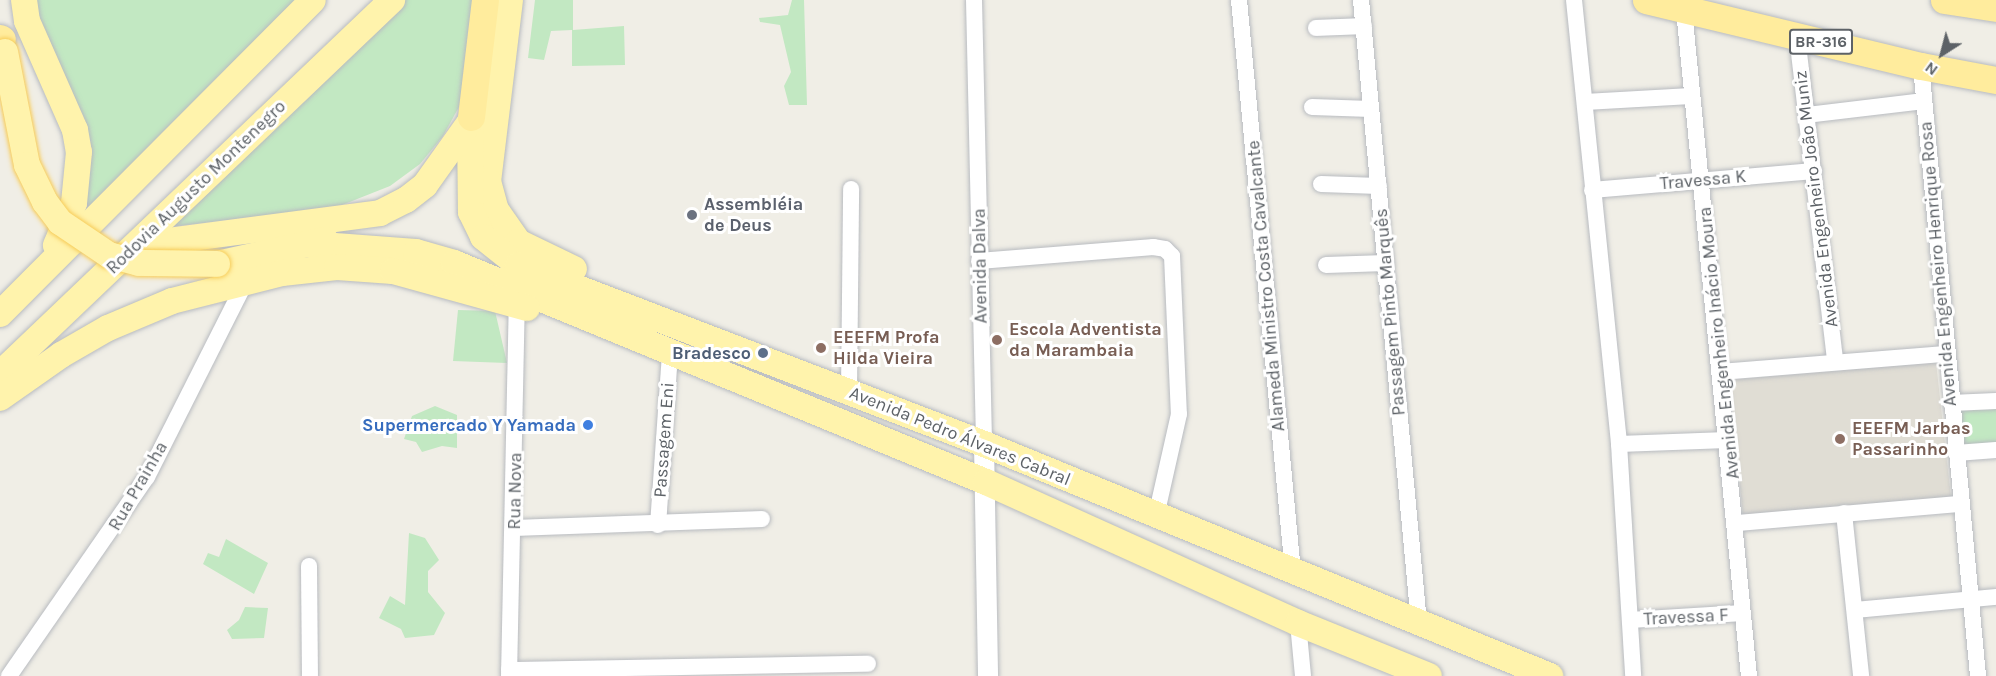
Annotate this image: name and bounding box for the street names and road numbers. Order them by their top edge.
road number: BR-316 [1788,29,1854,55]
street label: Avenida Engenheiro João Muniz [1790,69,1842,329]
street label: Rodovia Augusto Montenegro [102,95,290,279]
street label: Avenida Engenheiro Henrique Rosa [1915,121,1961,407]
street label: Alameda Ministro Costa Cavalcante [1243,140,1289,432]
street label: Travessa K [1659,165,1747,195]
street label: Avenida Engenheiro Inácio Moura [1694,206,1744,480]
street label: Passagem Pinto Marquês [1370,207,1410,417]
street label: Avenida Dalva [968,208,992,324]
street label: Passagem Eni [649,382,679,498]
street label: Avenida Pedro Álvares Cabral [846,382,1074,490]
street label: Rua Prainha [104,438,172,534]
street label: Rua Nova [504,452,526,530]
street label: Travessa F [1643,604,1729,630]

